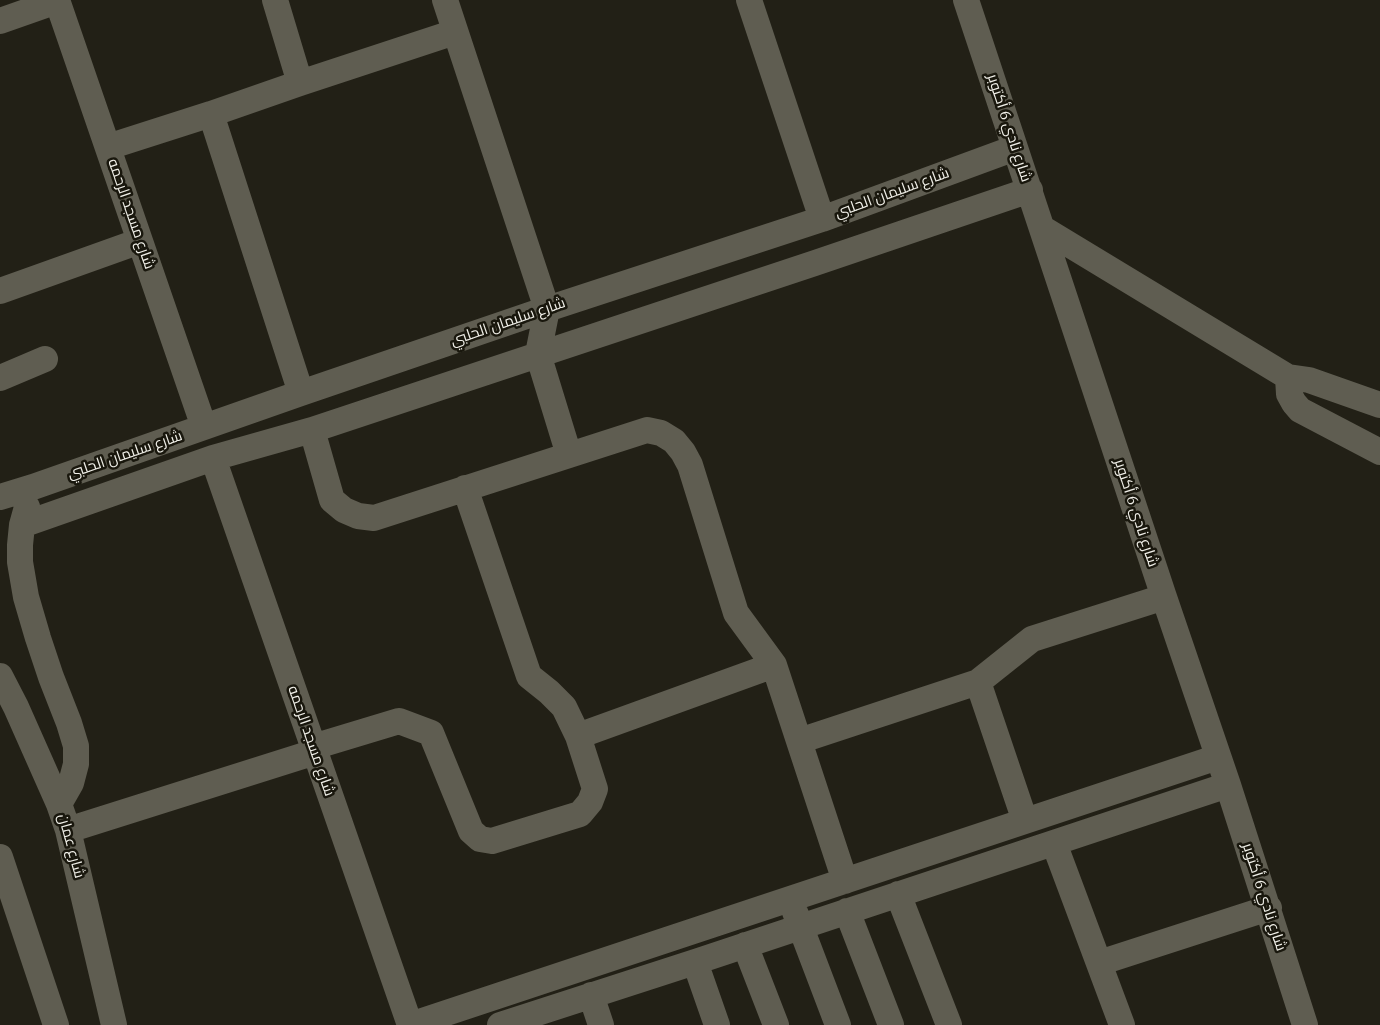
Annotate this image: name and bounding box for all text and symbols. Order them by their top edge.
street label: شارع نادي 6 أكتوبر [983,72,1035,184]
street label: شارع مسجد الرحمه [104,157,158,271]
street label: شارع سليمان الحلبي [832,164,952,222]
street label: شارع سليمان الحلبي [448,294,568,350]
street label: شارع سليمان الحلبي [65,427,185,483]
street label: شارع نادي 6 أكتوبر [1110,457,1162,569]
street label: شارع مسجد الرحمه [284,684,338,798]
street label: شارع عمان [54,812,88,880]
street label: شارع نادي 6 أكتوبر [1238,841,1290,953]

